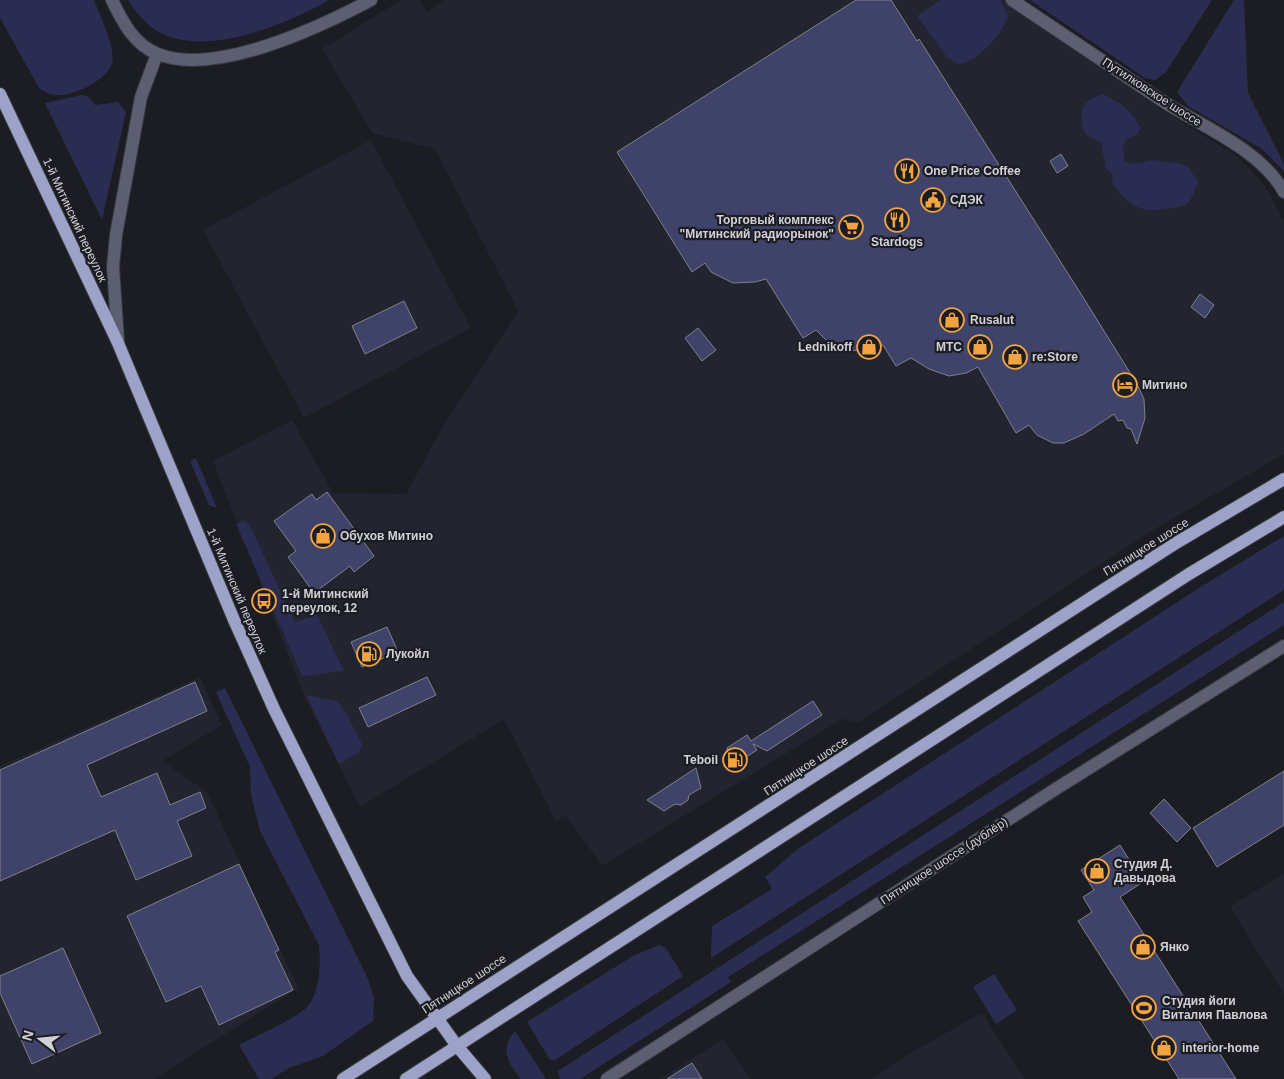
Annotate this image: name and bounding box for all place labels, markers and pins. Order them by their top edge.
restaurant icon: One Price Coffee [894,158,920,184]
place label: One Price Coffee [924,164,1021,178]
public building icon: СДЭК [920,187,946,213]
place label: СДЭК [950,193,984,207]
restaurant icon: Stardogs [884,207,910,233]
place label: Торговый комплекс "Митинский радиорынок" [679,213,834,241]
supermarket icon: Торговый комплекс "Митинский радиорынок" [838,214,864,240]
place label: Stardogs [871,235,923,249]
shop icon: Rusalut [939,307,965,333]
place label: Rusalut [970,313,1014,327]
shop icon: Lednikoff [856,334,882,360]
shop icon: МТС [967,334,993,360]
place label: Lednikoff [798,340,853,354]
place label: МТС [936,340,962,354]
shop icon: re:Store [1002,344,1028,370]
place label: re:Store [1032,350,1078,364]
hotel icon: Митино [1112,372,1138,398]
place label: Митино [1142,378,1187,392]
shop icon: Обухов Митино [310,523,336,549]
place label: Обухов Митино [340,529,433,543]
place label: 1-й Митинский переулок, 12 [282,587,369,615]
bus stop icon: 1-й Митинский переулок, 12 [251,588,277,614]
fuel station icon: Лукойл [356,641,382,667]
place label: Лукойл [386,647,429,661]
fuel station icon: Teboil [722,747,748,773]
place label: Teboil [684,753,718,767]
place label: Студия Д. Давыдова [1114,857,1176,885]
shop icon: Студия Д. Давыдова [1084,858,1110,884]
shop icon: Янко [1130,934,1156,960]
place label: Янко [1160,940,1189,954]
place label: Студия йоги Виталия Павлова [1162,994,1267,1022]
sports icon: Студия йоги Виталия Павлова [1131,995,1157,1021]
shop icon: interior-home [1151,1035,1177,1061]
place label: interior-home [1182,1041,1260,1055]

